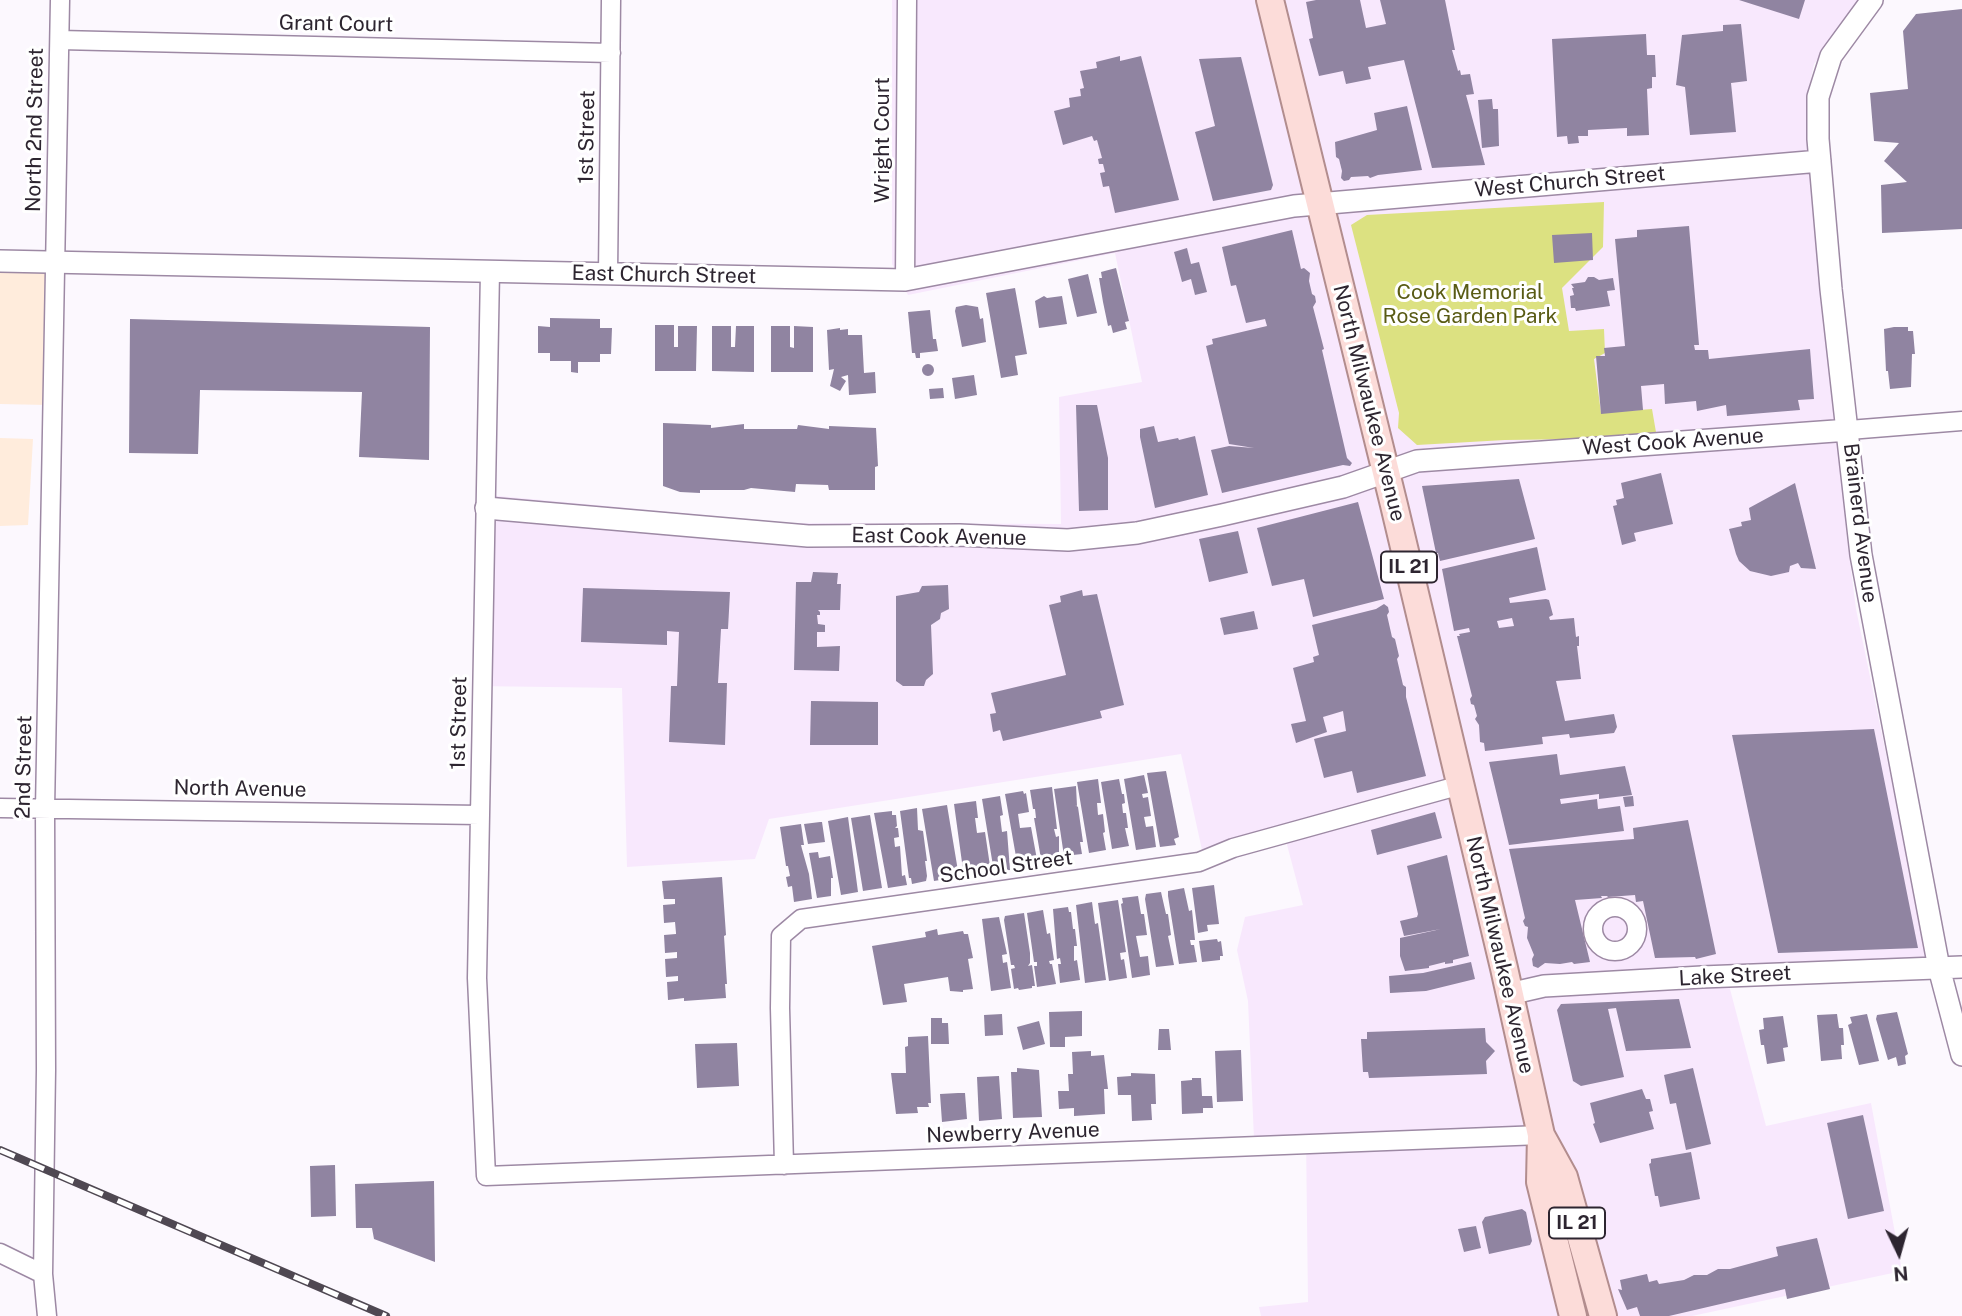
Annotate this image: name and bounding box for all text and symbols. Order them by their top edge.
street label: Grant Court [279,10,393,38]
street label: North 2nd Street [21,48,49,212]
street label: Wright Court [870,77,896,203]
street label: 1st Street [574,90,600,184]
street label: West Church Street [1474,161,1666,203]
street label: East Church Street [571,261,757,289]
park label: Cook Memorial Rose Garden Park [1383,280,1557,330]
street label: North Milwaukee Avenue [1327,282,1411,524]
street label: West Cook Avenue [1581,423,1765,461]
street label: Brainerd Avenue [1838,442,1882,604]
street label: East Cook Avenue [851,523,1027,551]
road number: IL 21 [1381,552,1437,582]
street label: 1st Street [446,676,472,770]
street label: 2nd Street [10,715,38,819]
street label: North Avenue [173,775,307,803]
street label: North Milwaukee Avenue [1460,834,1540,1076]
street label: School Street [938,845,1074,889]
street label: Lake Street [1678,960,1792,992]
street label: Newberry Avenue [926,1117,1100,1149]
road number: IL 21 [1549,1208,1605,1238]
north arrow [1864,1218,1934,1288]
text: N [1892,1262,1909,1286]

